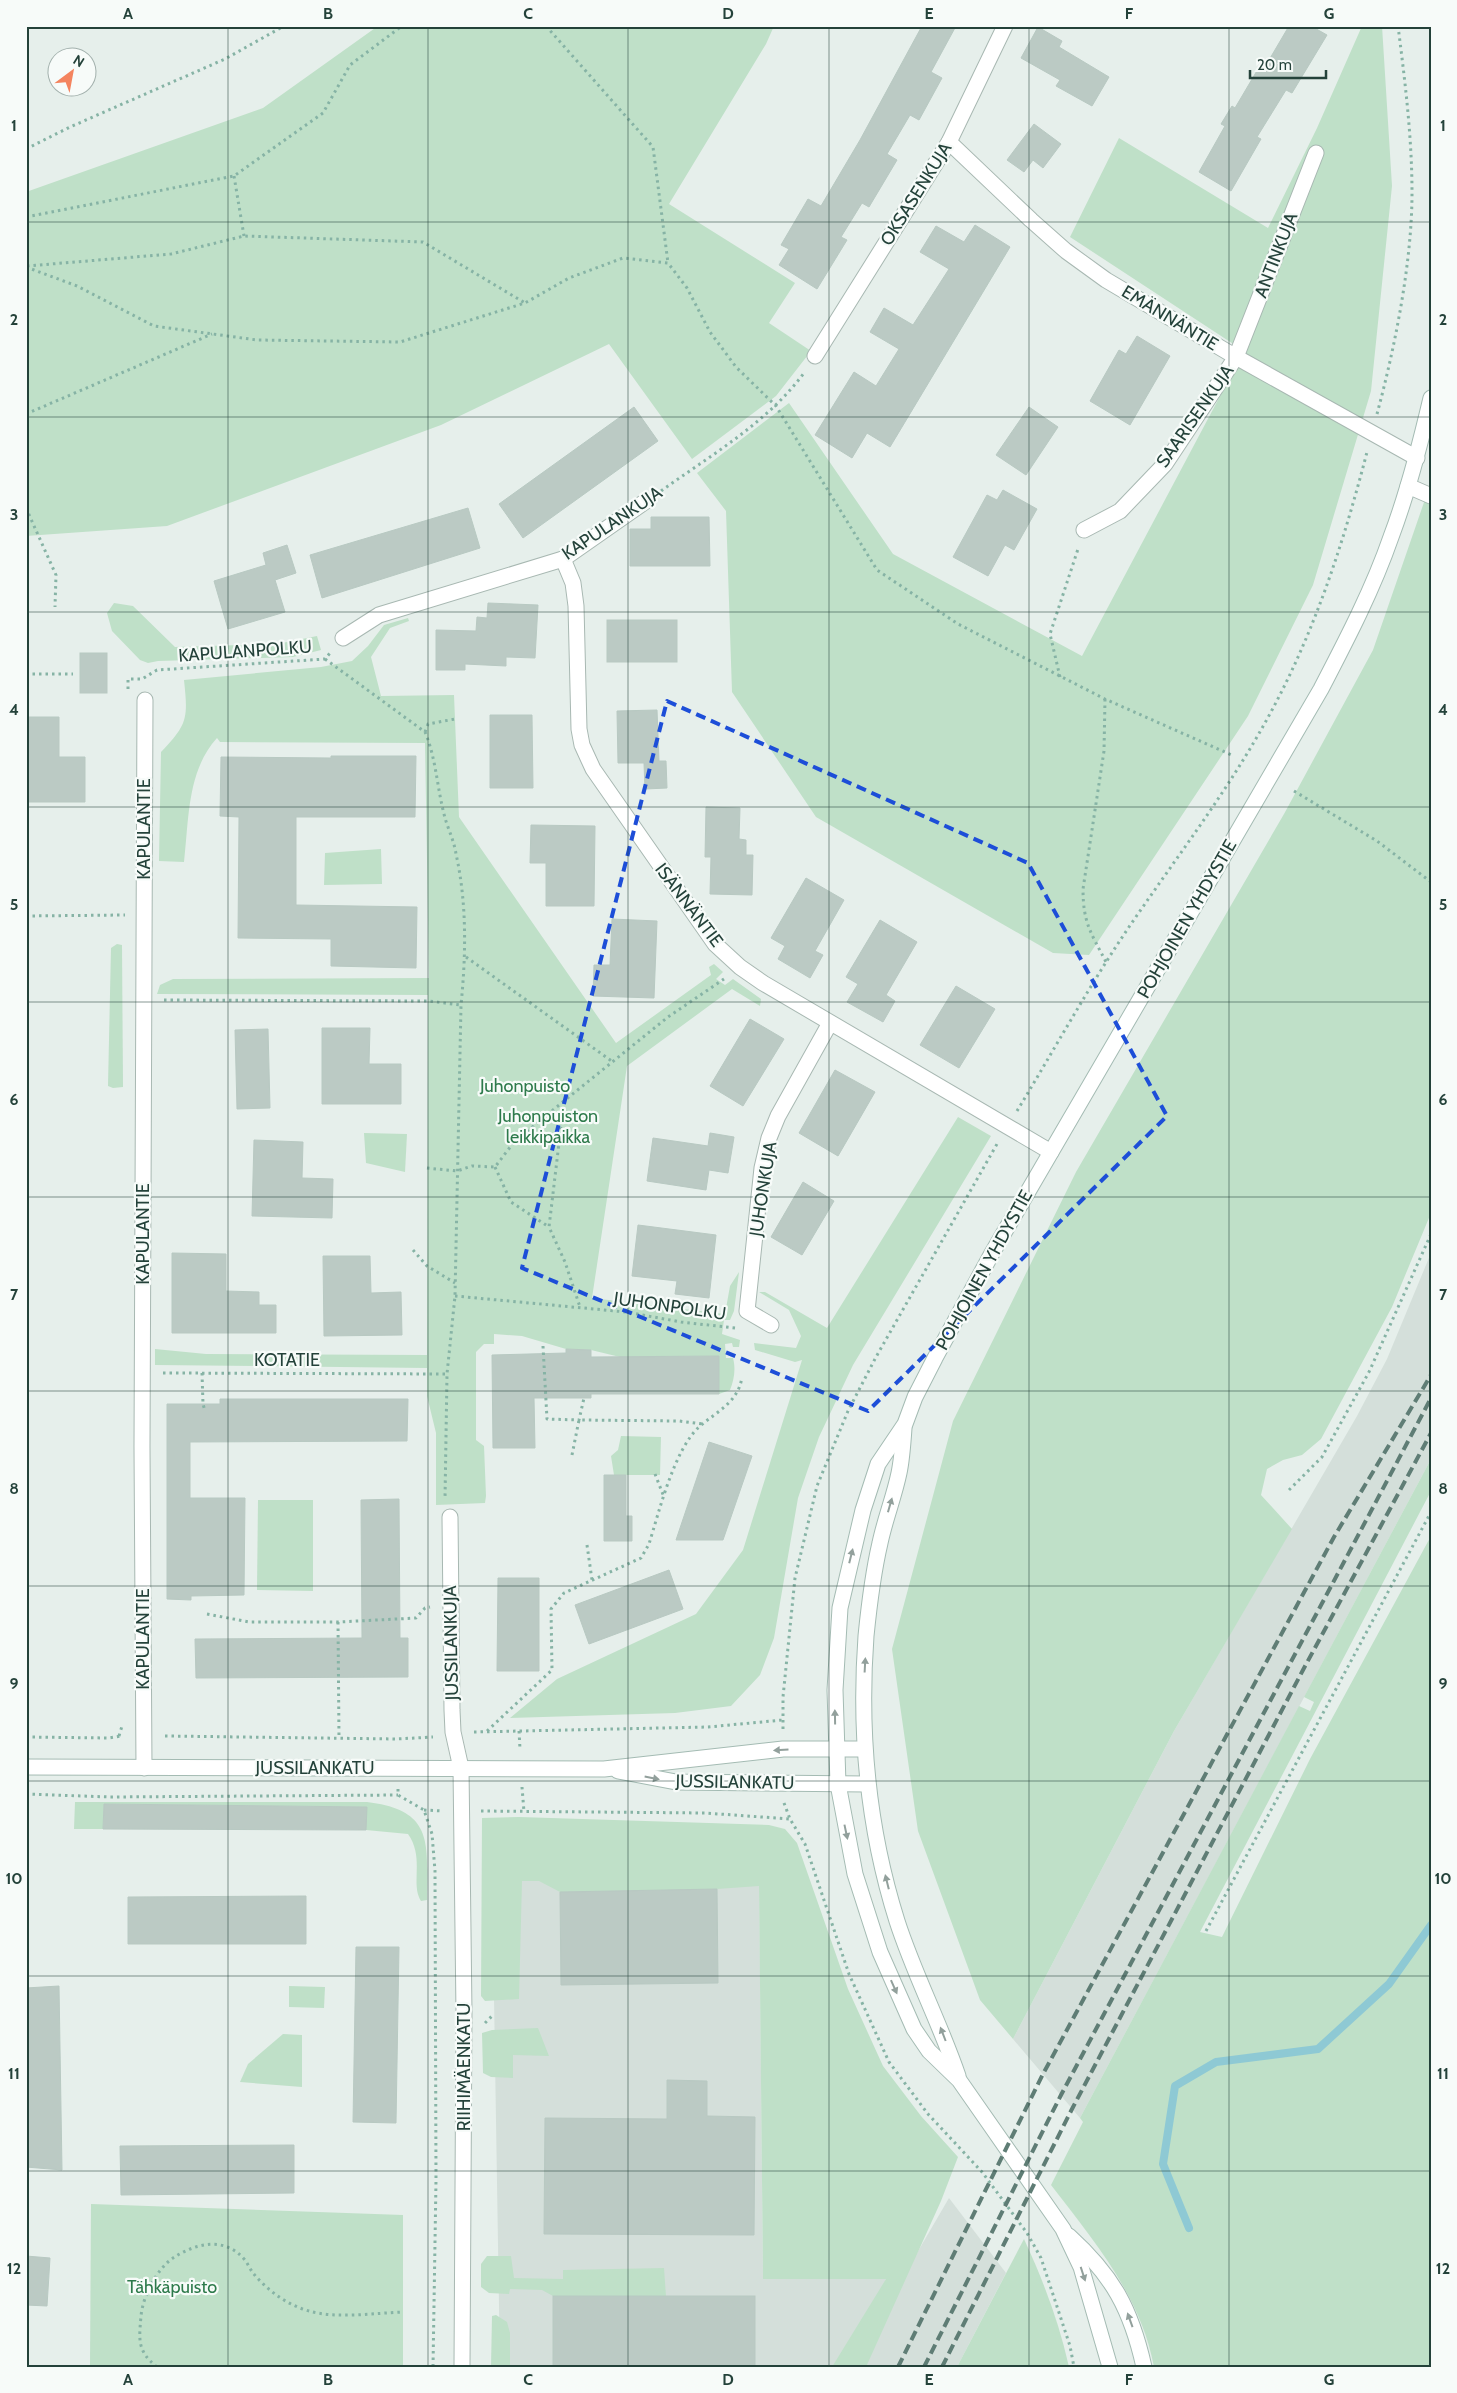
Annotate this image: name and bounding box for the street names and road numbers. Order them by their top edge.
street label: OKSASENKUJA [876,138,956,250]
street label: ANTINKUJA [1250,209,1302,301]
street label: EMÄNNÄNTIE [1118,281,1222,355]
street label: SAARISENKUJA [1152,360,1238,472]
street label: KAPULANKUJA [558,481,666,565]
street label: KAPULANPOLKU [178,635,312,667]
street label: KAPULANTIE [133,778,155,880]
street label: POHJOINEN YHDYSTIE [1133,836,1241,1002]
street label: ISÄNNÄNTIE [650,859,728,951]
street label: JUHONKUJA [744,1140,781,1239]
street label: KAPULANTIE [132,1183,154,1285]
street label: POHJOINEN YHDYSTIE [931,1186,1037,1354]
street label: JUHONPOLKU [611,1287,728,1325]
street label: KOTATIE [254,1349,320,1371]
street label: JUSSILANKUJA [439,1585,463,1702]
street label: KAPULANTIE [132,1588,154,1690]
street label: JUSSILANKATU [255,1757,374,1779]
street label: JUSSILANKATU [674,1770,795,1794]
street label: RIIHIMÄENKATU [453,2003,475,2131]

